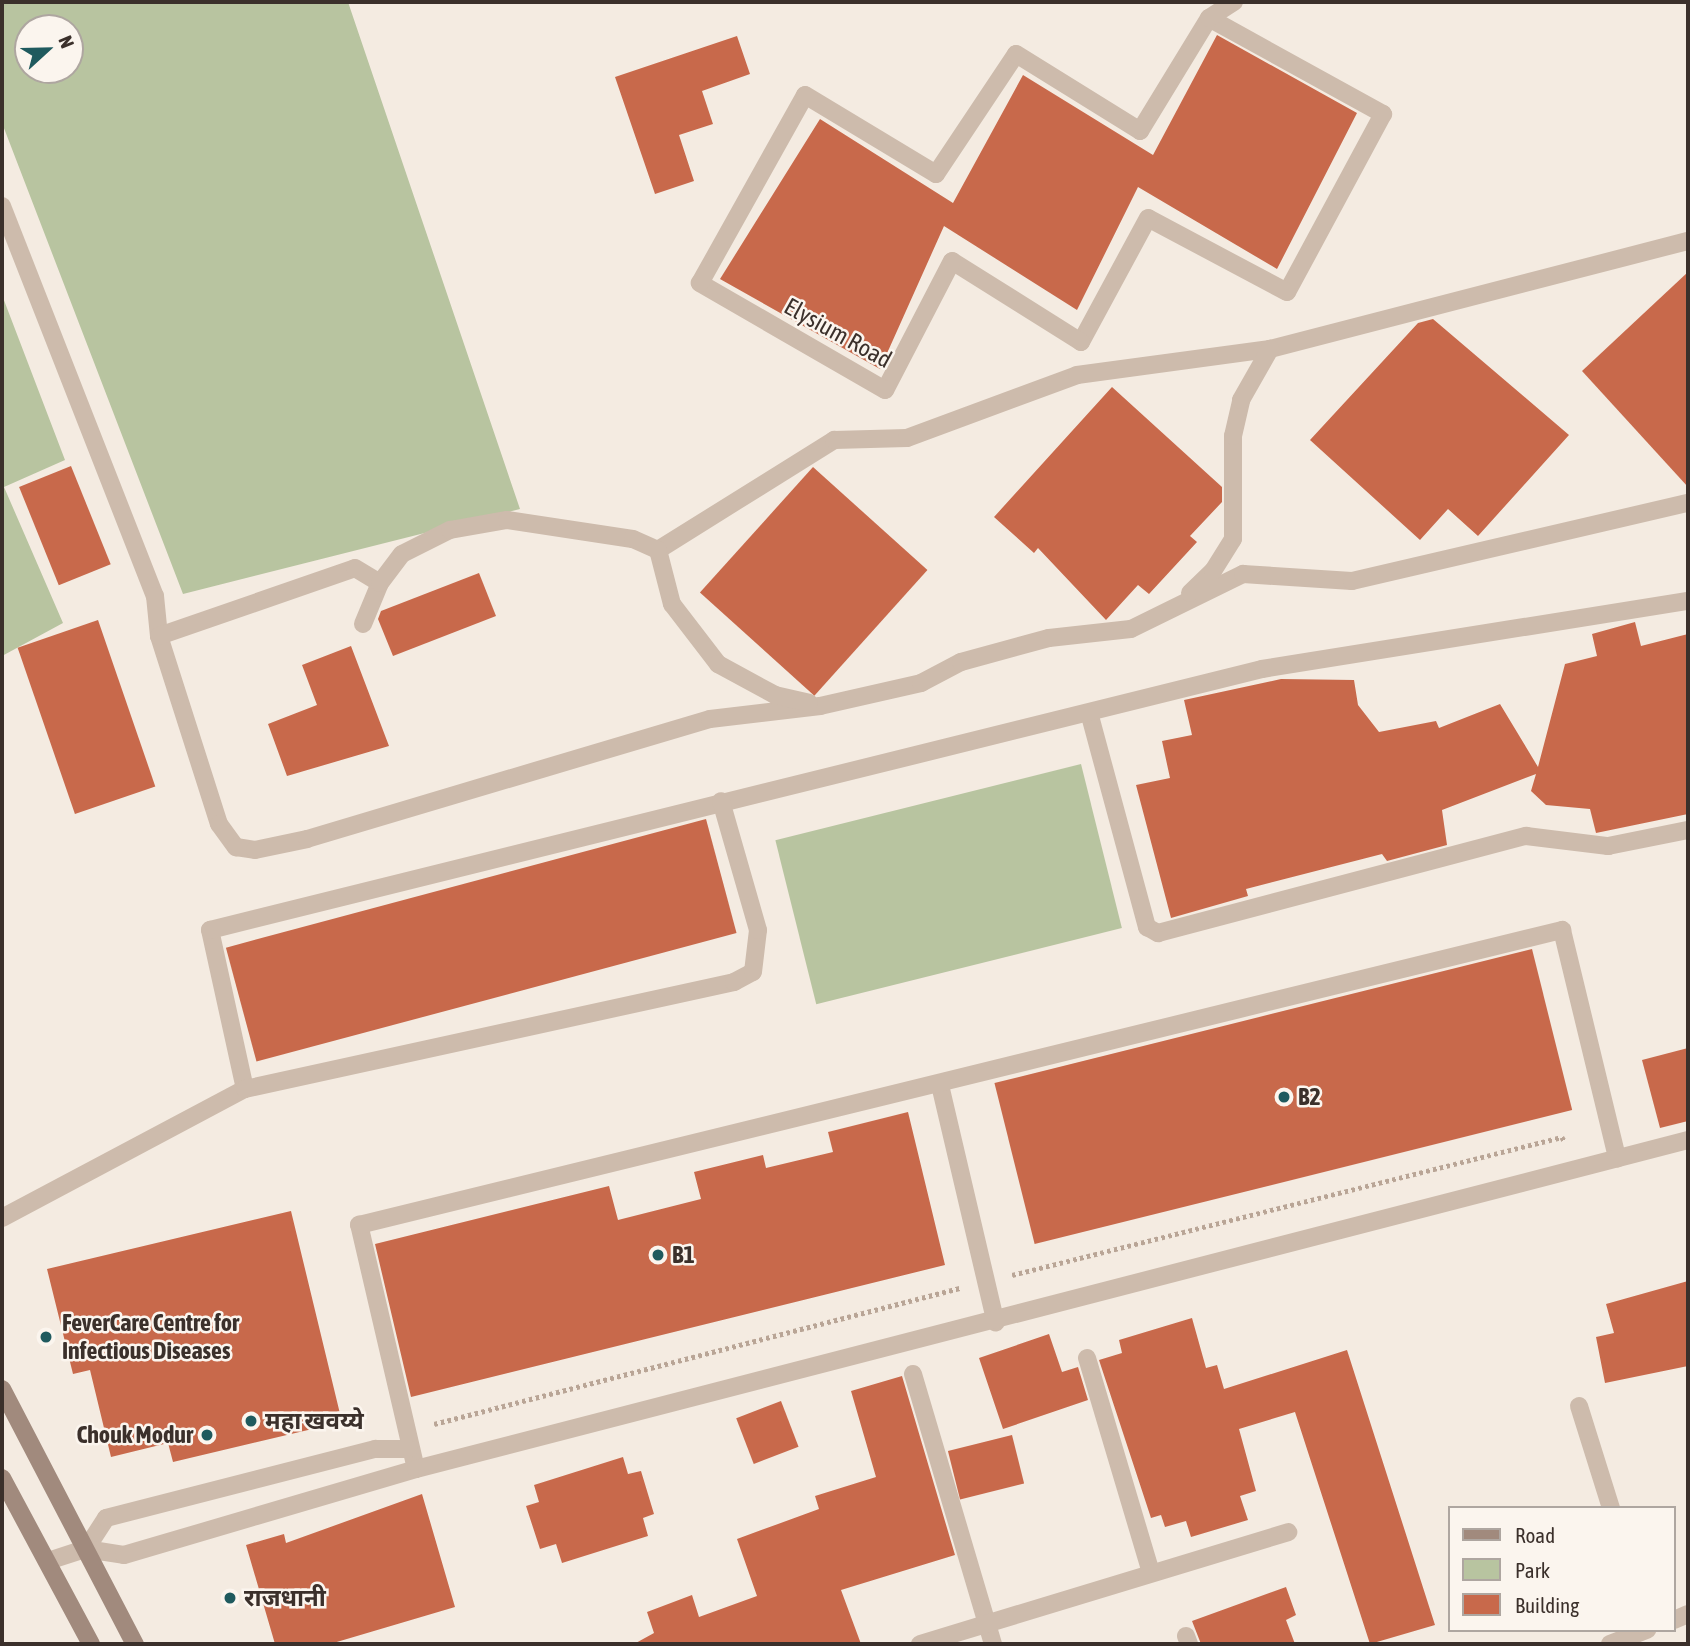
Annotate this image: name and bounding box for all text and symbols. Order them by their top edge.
north arrow [14,14,84,84]
text: N [54,33,79,51]
street label: Elysium Road [779,292,897,374]
place label: B2 [1298,1083,1321,1111]
marker: B2 [1276,1089,1292,1105]
place label: B1 [672,1241,695,1269]
marker: B1 [650,1247,666,1263]
place label: FeverCare Centre for Infectious Diseases [62,1309,239,1365]
marker: FeverCare Centre for Infectious Diseases [36,1327,56,1347]
place label: महा खवय्ये [265,1407,364,1435]
marker: महा खवय्ये [243,1413,259,1429]
place label: Chouk Modur [76,1421,193,1449]
marker: Chouk Modur [199,1427,215,1443]
legend [1448,1506,1676,1632]
text: Road [1515,1523,1555,1547]
text: Park [1515,1558,1550,1582]
place label: राजधानी [244,1584,326,1612]
marker: राजधानी [222,1590,238,1606]
text: Building [1515,1593,1579,1617]

